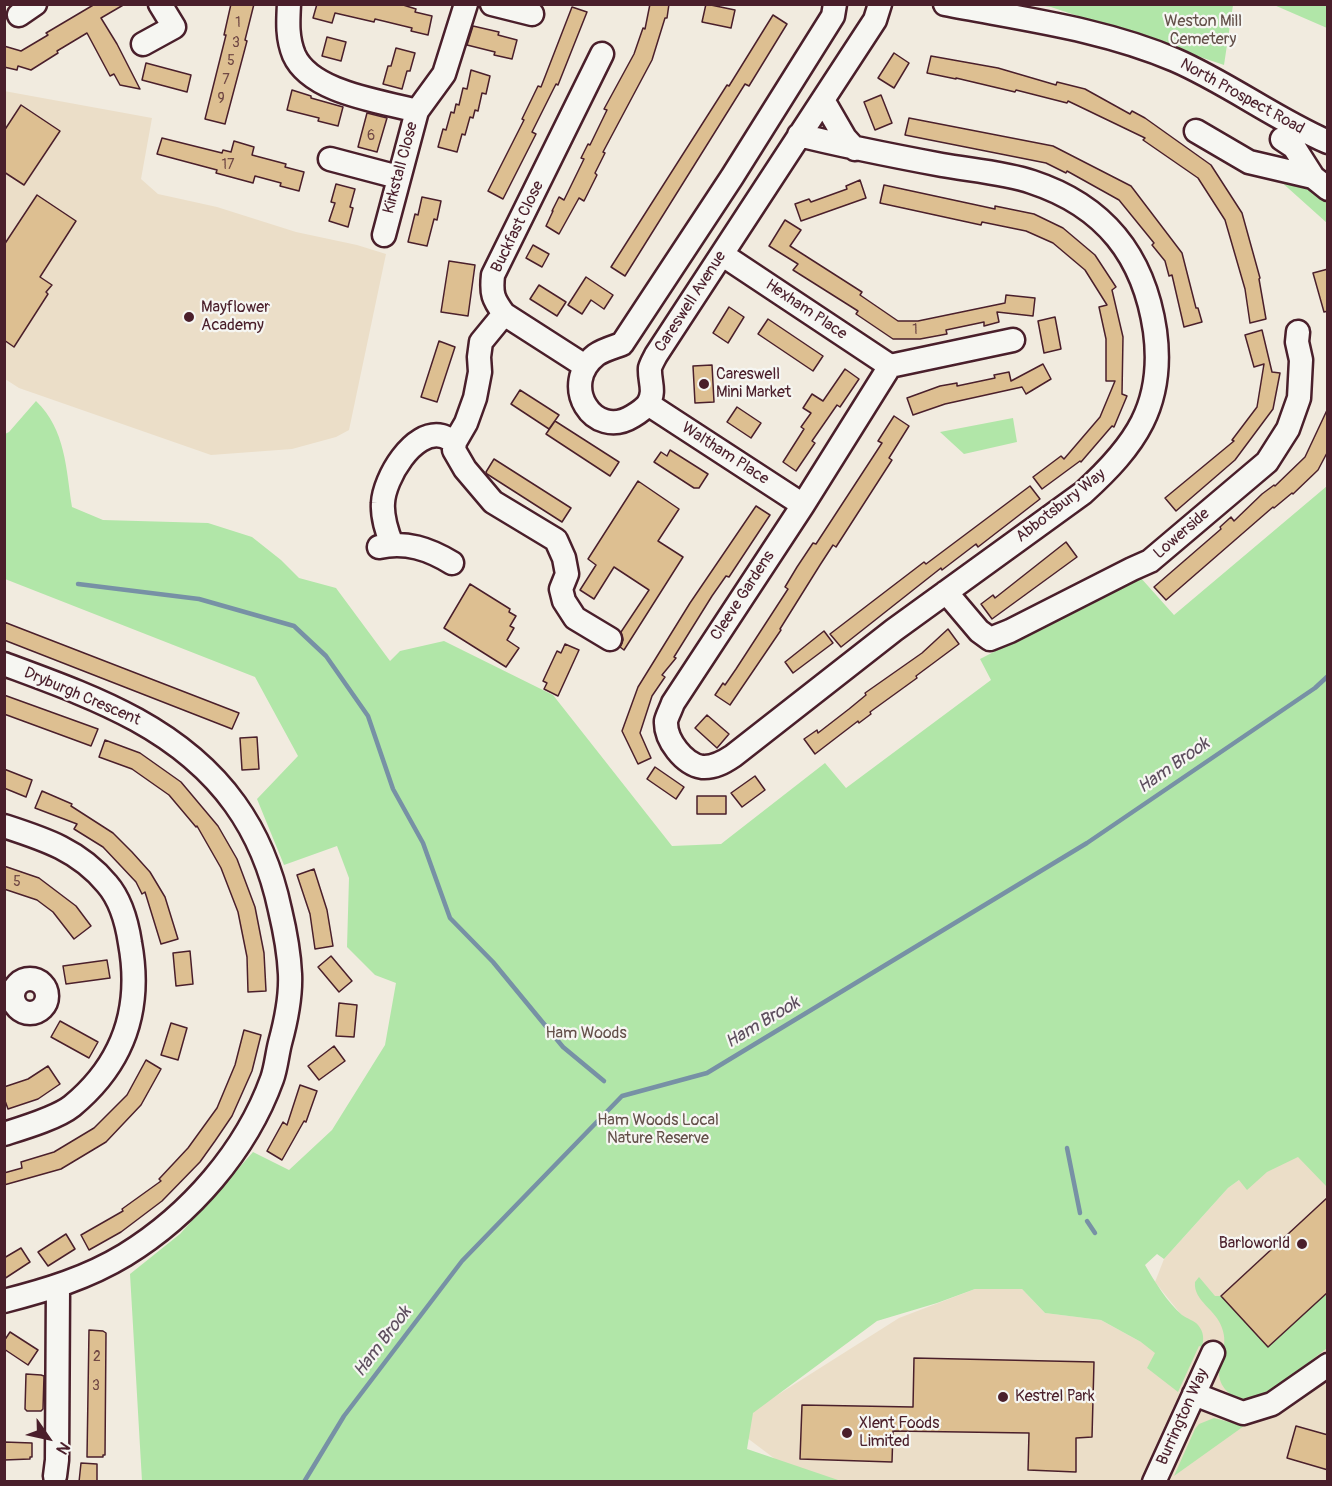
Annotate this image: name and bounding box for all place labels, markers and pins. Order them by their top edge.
place label: Mayflower Academy [201,298,270,336]
marker: Mayflower Academy [182,310,196,324]
place label: Careswell Mini Market [716,365,791,403]
marker: Careswell Mini Market [697,377,711,391]
place label: Barloworld [1219,1234,1290,1254]
marker: Barloworld [1295,1237,1309,1251]
place label: Kestrel Park [1015,1387,1095,1407]
marker: Kestrel Park [996,1390,1010,1404]
place label: Xlent Foods Limited [859,1414,939,1452]
marker: Xlent Foods Limited [840,1426,854,1440]

